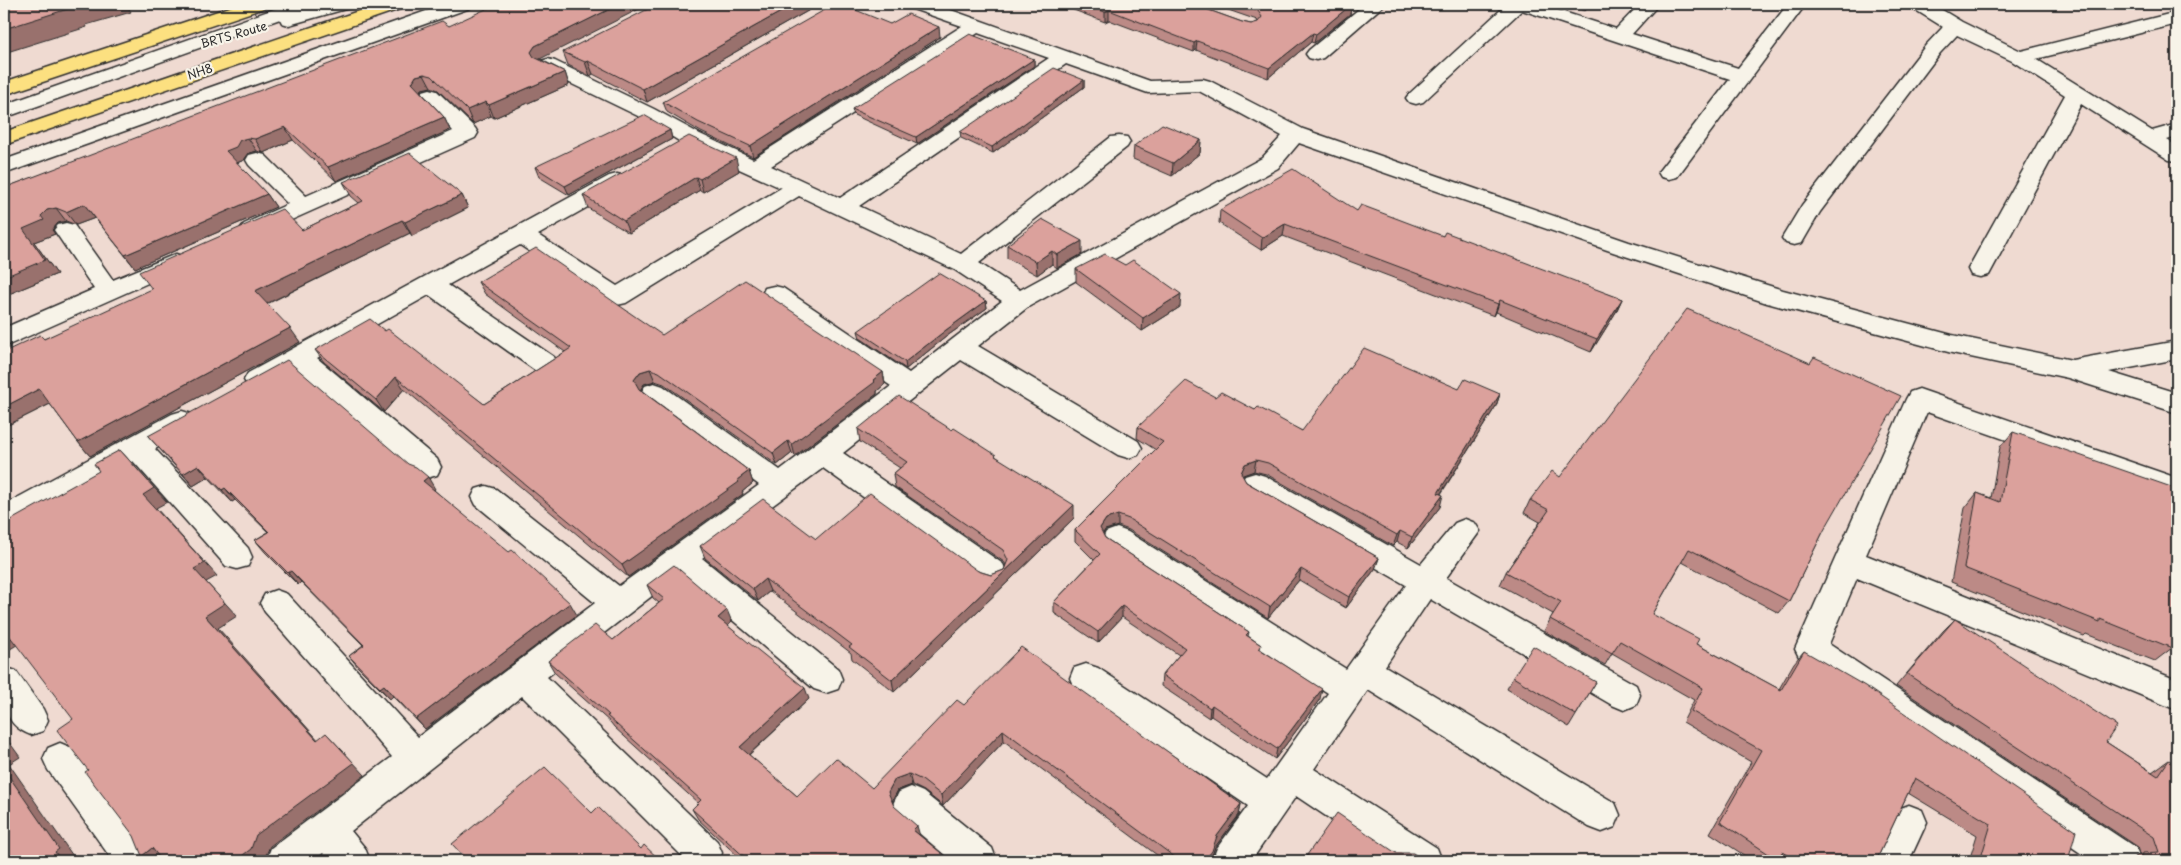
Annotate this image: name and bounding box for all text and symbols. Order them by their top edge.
street label: BRTS Route [198,16,269,52]
street label: NH8 [184,58,215,84]

